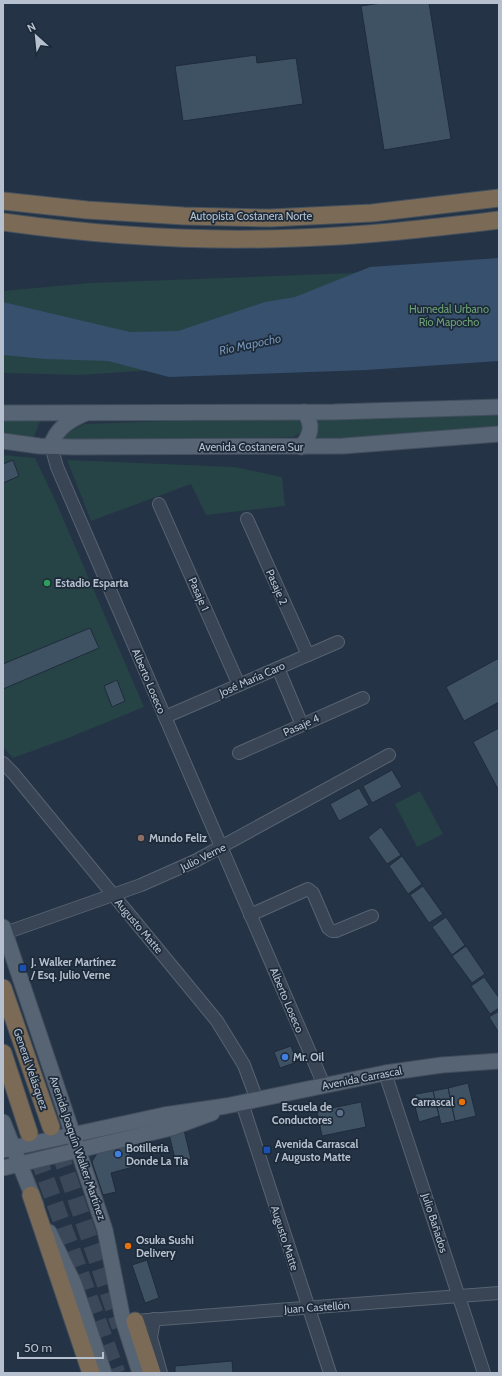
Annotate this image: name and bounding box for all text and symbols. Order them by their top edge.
north arrow [16,16,56,56]
text: N [25,19,38,35]
street label: Autopista Costanera Norte [190,209,312,223]
park label: Humedal Urbano Río Mapocho [409,302,489,329]
water label: Río Mapocho [218,330,282,358]
street label: Avenida Costanera Sur [199,440,304,454]
street label: Pasaje 2 [263,567,291,607]
street label: Pasaje 1 [185,575,213,613]
place label: Estadio Esparta [55,576,129,590]
marker: Estadio Esparta [42,578,52,588]
street label: Alberto Loseco [129,646,169,716]
street label: José María Caro [216,658,287,700]
street label: Pasaje 4 [281,711,322,739]
place label: Mundo Feliz [149,831,208,845]
marker: Mundo Feliz [136,833,146,843]
street label: Julio Verne [177,840,228,874]
street label: Augusto Matte [112,896,166,957]
place label: J. Walker Martínez / Esq. Julio Verne [30,955,117,982]
marker: J. Walker Martínez / Esq. Julio Verne [18,963,28,973]
street label: Alberto Loseco [267,965,307,1035]
street label: General Velásquez [10,1026,52,1112]
place label: Mr. Oil [293,1050,324,1064]
marker: Mr. Oil [280,1052,290,1062]
street label: Avenida Carrascal [321,1063,404,1093]
street label: Avenida Joaquín Walker Martínez [47,1074,109,1222]
place label: Carrascal [411,1095,454,1109]
marker: Carrascal [457,1097,467,1107]
place label: Escuela de Conductores [272,1100,332,1127]
marker: Escuela de Conductores [335,1108,345,1118]
place label: Avenida Carrascal / Augusto Matte [274,1137,358,1164]
place label: Botilleria Donde La Tia [126,1141,189,1168]
marker: Avenida Carrascal / Augusto Matte [262,1145,272,1155]
marker: Botilleria Donde La Tia [113,1149,123,1159]
street label: Julio Bañados [418,1190,451,1255]
street label: Augusto Matte [268,1204,302,1273]
place label: Osuka Sushi Delivery [136,1233,194,1260]
marker: Osuka Sushi Delivery [123,1241,133,1251]
street label: Juan Castellón [283,1298,350,1316]
scale bar [18,1334,103,1360]
text: 50 m [24,1340,52,1355]

